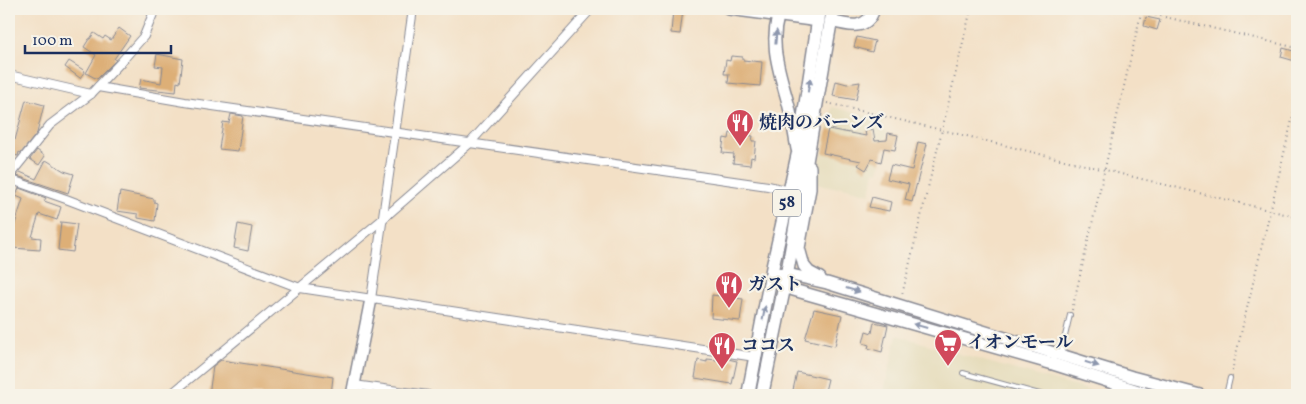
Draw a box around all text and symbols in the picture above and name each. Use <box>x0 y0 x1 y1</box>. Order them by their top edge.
scale bar <box>25 22 171 54</box>
one-way arrow <box>772 29 780 45</box>
text: 100 m <box>32 31 72 52</box>
one-way arrow <box>806 77 814 93</box>
restaurant icon: 焼肉のバーンズ <box>725 108 755 147</box>
place label: 焼肉のバーンズ <box>759 111 884 136</box>
road number: 58 <box>773 190 801 217</box>
restaurant icon: ガスト <box>714 270 744 309</box>
place label: ガスト <box>748 273 802 298</box>
one-way arrow <box>845 287 860 295</box>
one-way arrow <box>760 305 768 321</box>
one-way arrow <box>913 322 928 330</box>
supermarket icon: イオンモール <box>933 328 963 367</box>
restaurant icon: ココス <box>707 331 737 370</box>
place label: イオンモール <box>967 331 1073 356</box>
place label: ココス <box>741 334 795 359</box>
one-way arrow <box>1084 361 1099 369</box>

